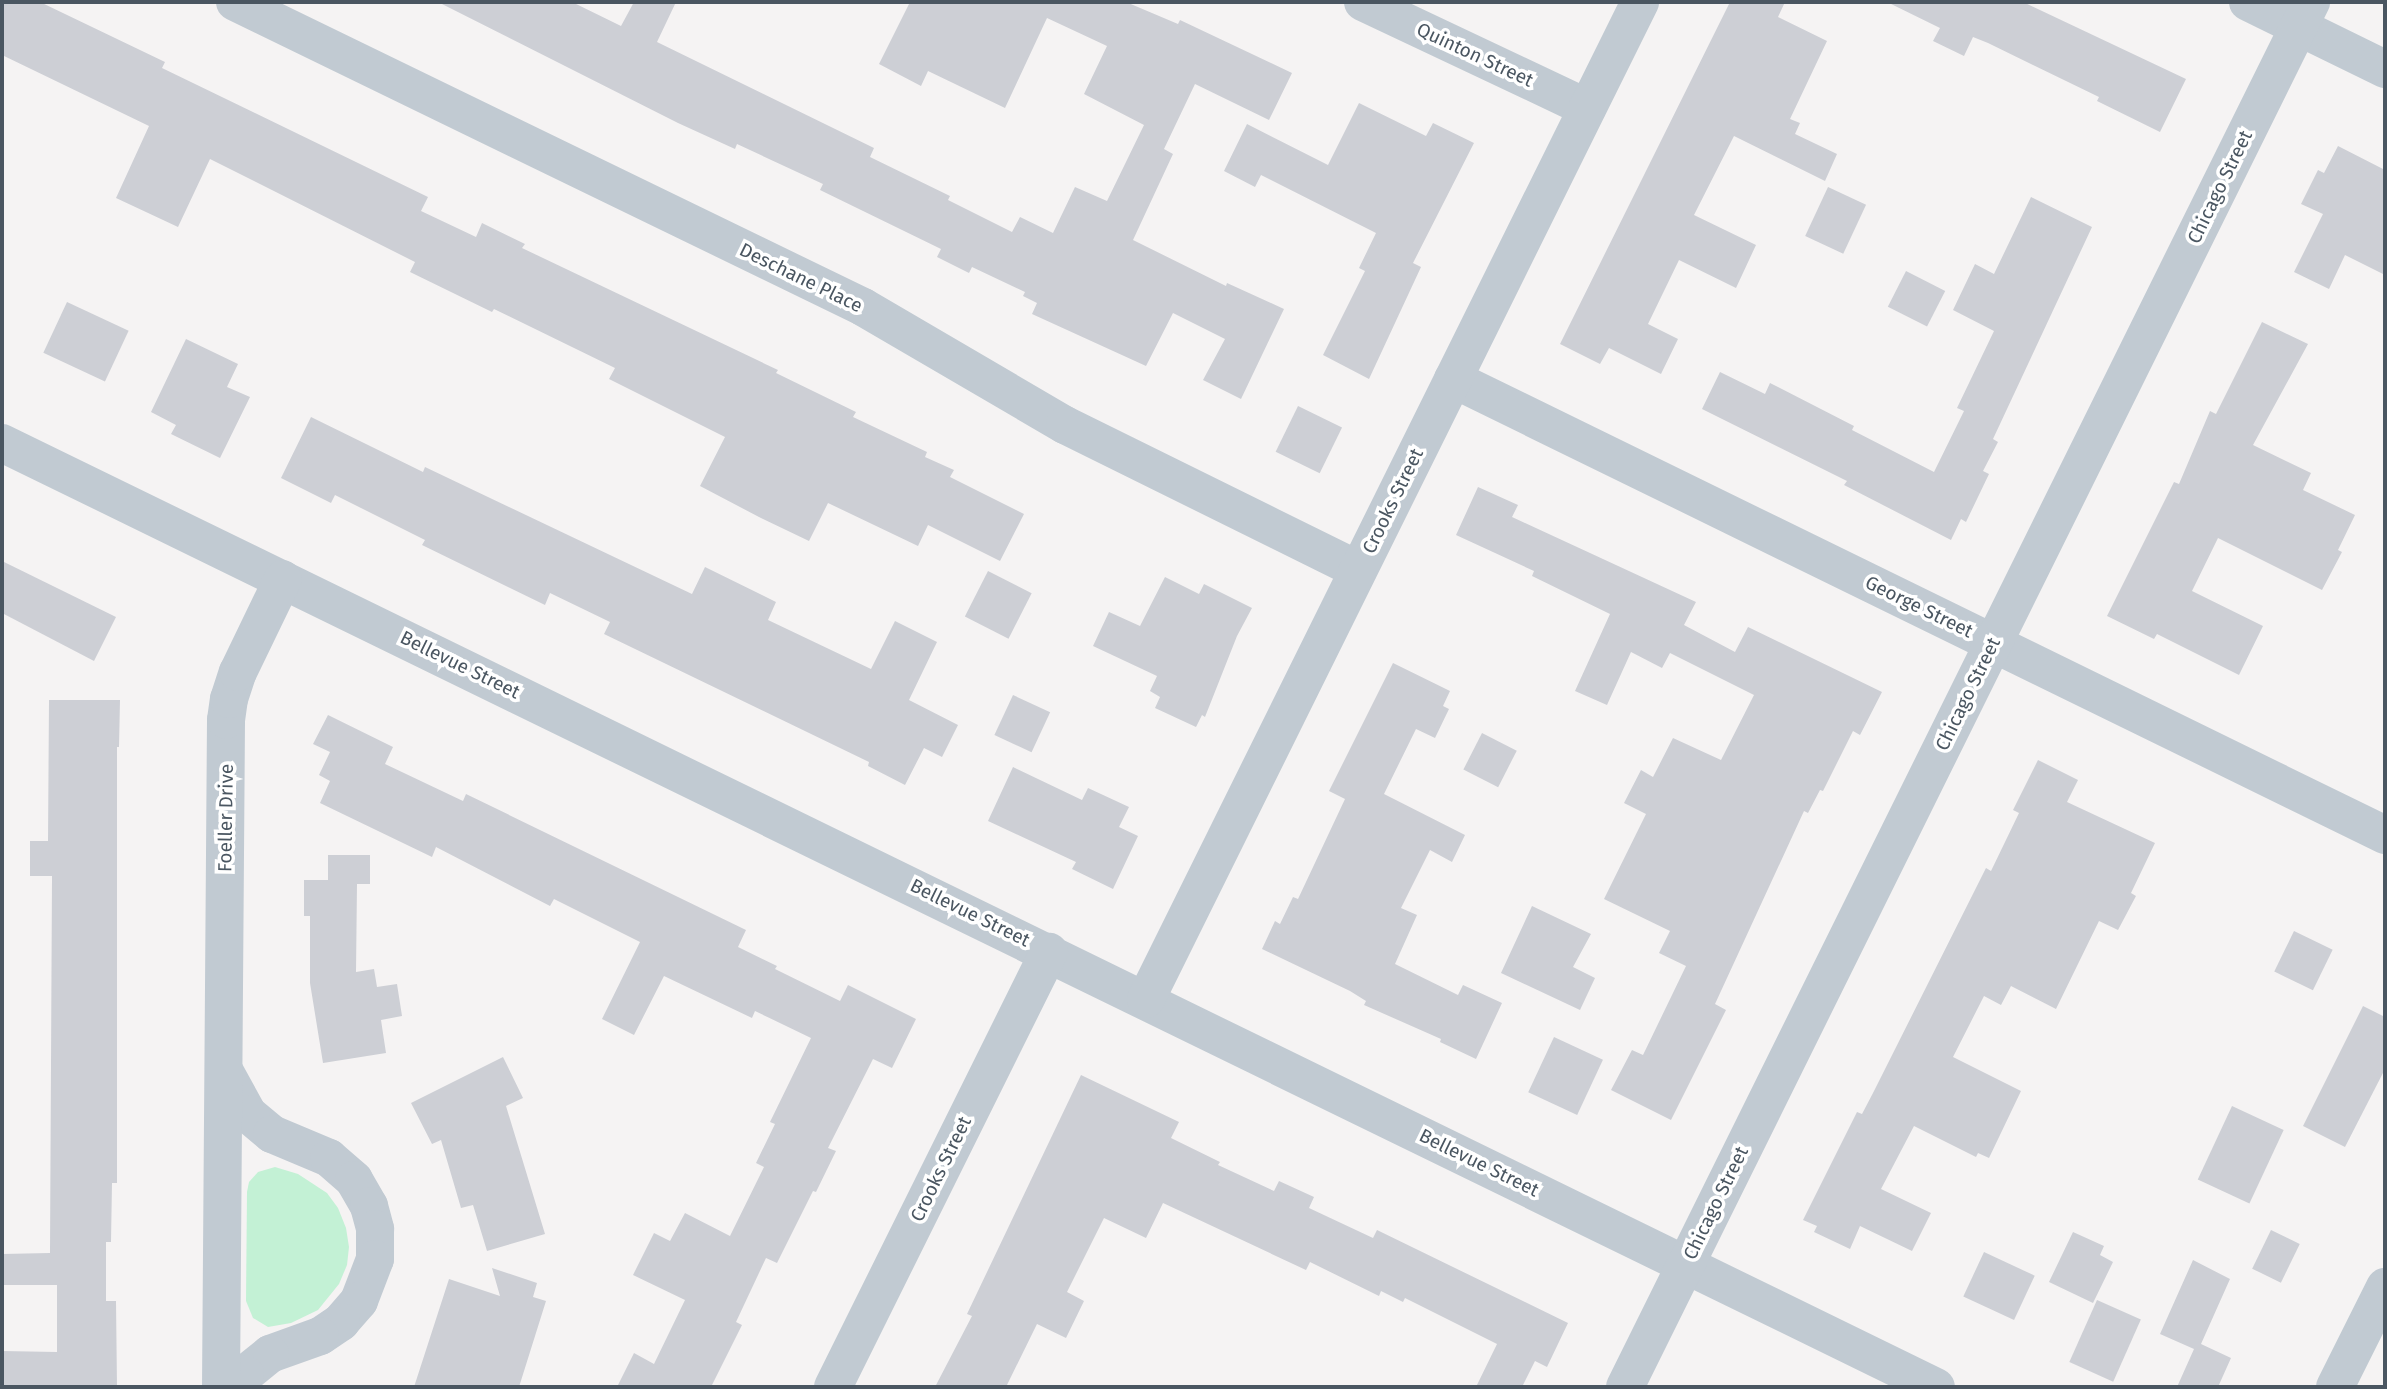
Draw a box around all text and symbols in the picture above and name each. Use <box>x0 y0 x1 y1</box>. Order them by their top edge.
street label: Quinton Street <box>1413 18 1537 92</box>
street label: Chicago Street <box>2183 127 2257 247</box>
street label: Deschane Place <box>736 238 866 318</box>
street label: Crooks Street <box>1358 445 1428 557</box>
street label: George Street <box>1861 571 1977 643</box>
street label: Bellevue Street <box>396 626 524 704</box>
street label: Chicago Street <box>1931 634 2005 754</box>
street label: Foeller Drive <box>214 764 238 872</box>
street label: Bellevue Street <box>906 874 1034 952</box>
street label: Crooks Street <box>906 1113 976 1225</box>
street label: Bellevue Street <box>1415 1124 1543 1202</box>
street label: Chicago Street <box>1679 1143 1753 1263</box>

